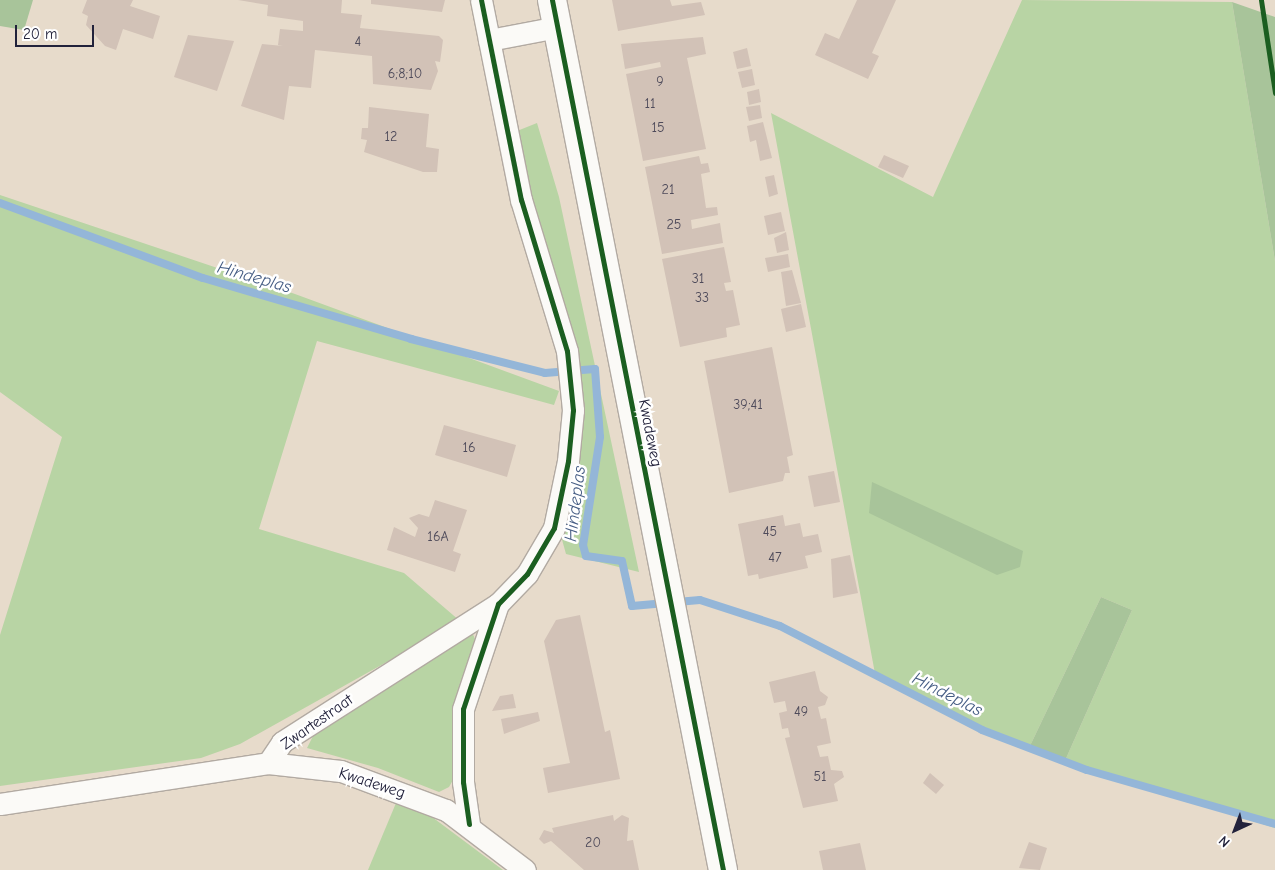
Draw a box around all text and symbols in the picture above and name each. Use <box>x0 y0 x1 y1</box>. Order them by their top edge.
scale bar <box>18 15 96 47</box>
text: 20 m <box>23 25 57 43</box>
house number: 4 <box>355 34 361 50</box>
house number: 6;8;10 <box>388 66 422 82</box>
house number: 9 <box>656 74 664 90</box>
house number: 11 <box>644 96 656 112</box>
house number: 15 <box>651 120 665 136</box>
house number: 12 <box>385 129 397 145</box>
house number: 21 <box>662 182 674 198</box>
house number: 25 <box>667 217 681 233</box>
water label: Hindeplas <box>215 257 293 299</box>
house number: 31 <box>692 271 704 287</box>
house number: 33 <box>695 290 709 306</box>
street label: Kwadeweg <box>634 397 666 469</box>
house number: 39;41 <box>733 397 763 413</box>
house number: 16 <box>462 440 476 456</box>
water label: Hindeplas <box>561 465 591 543</box>
house number: 45 <box>763 524 777 540</box>
house number: 16A <box>427 529 449 545</box>
house number: 47 <box>768 550 782 566</box>
water label: Hindeplas <box>908 668 986 722</box>
street label: Zwartestraat <box>277 690 357 754</box>
house number: 49 <box>794 704 808 720</box>
street label: Kwadeweg <box>336 763 408 803</box>
house number: 51 <box>813 769 827 785</box>
north arrow <box>1210 805 1260 855</box>
text: N <box>1215 832 1234 851</box>
house number: 20 <box>585 835 601 851</box>

